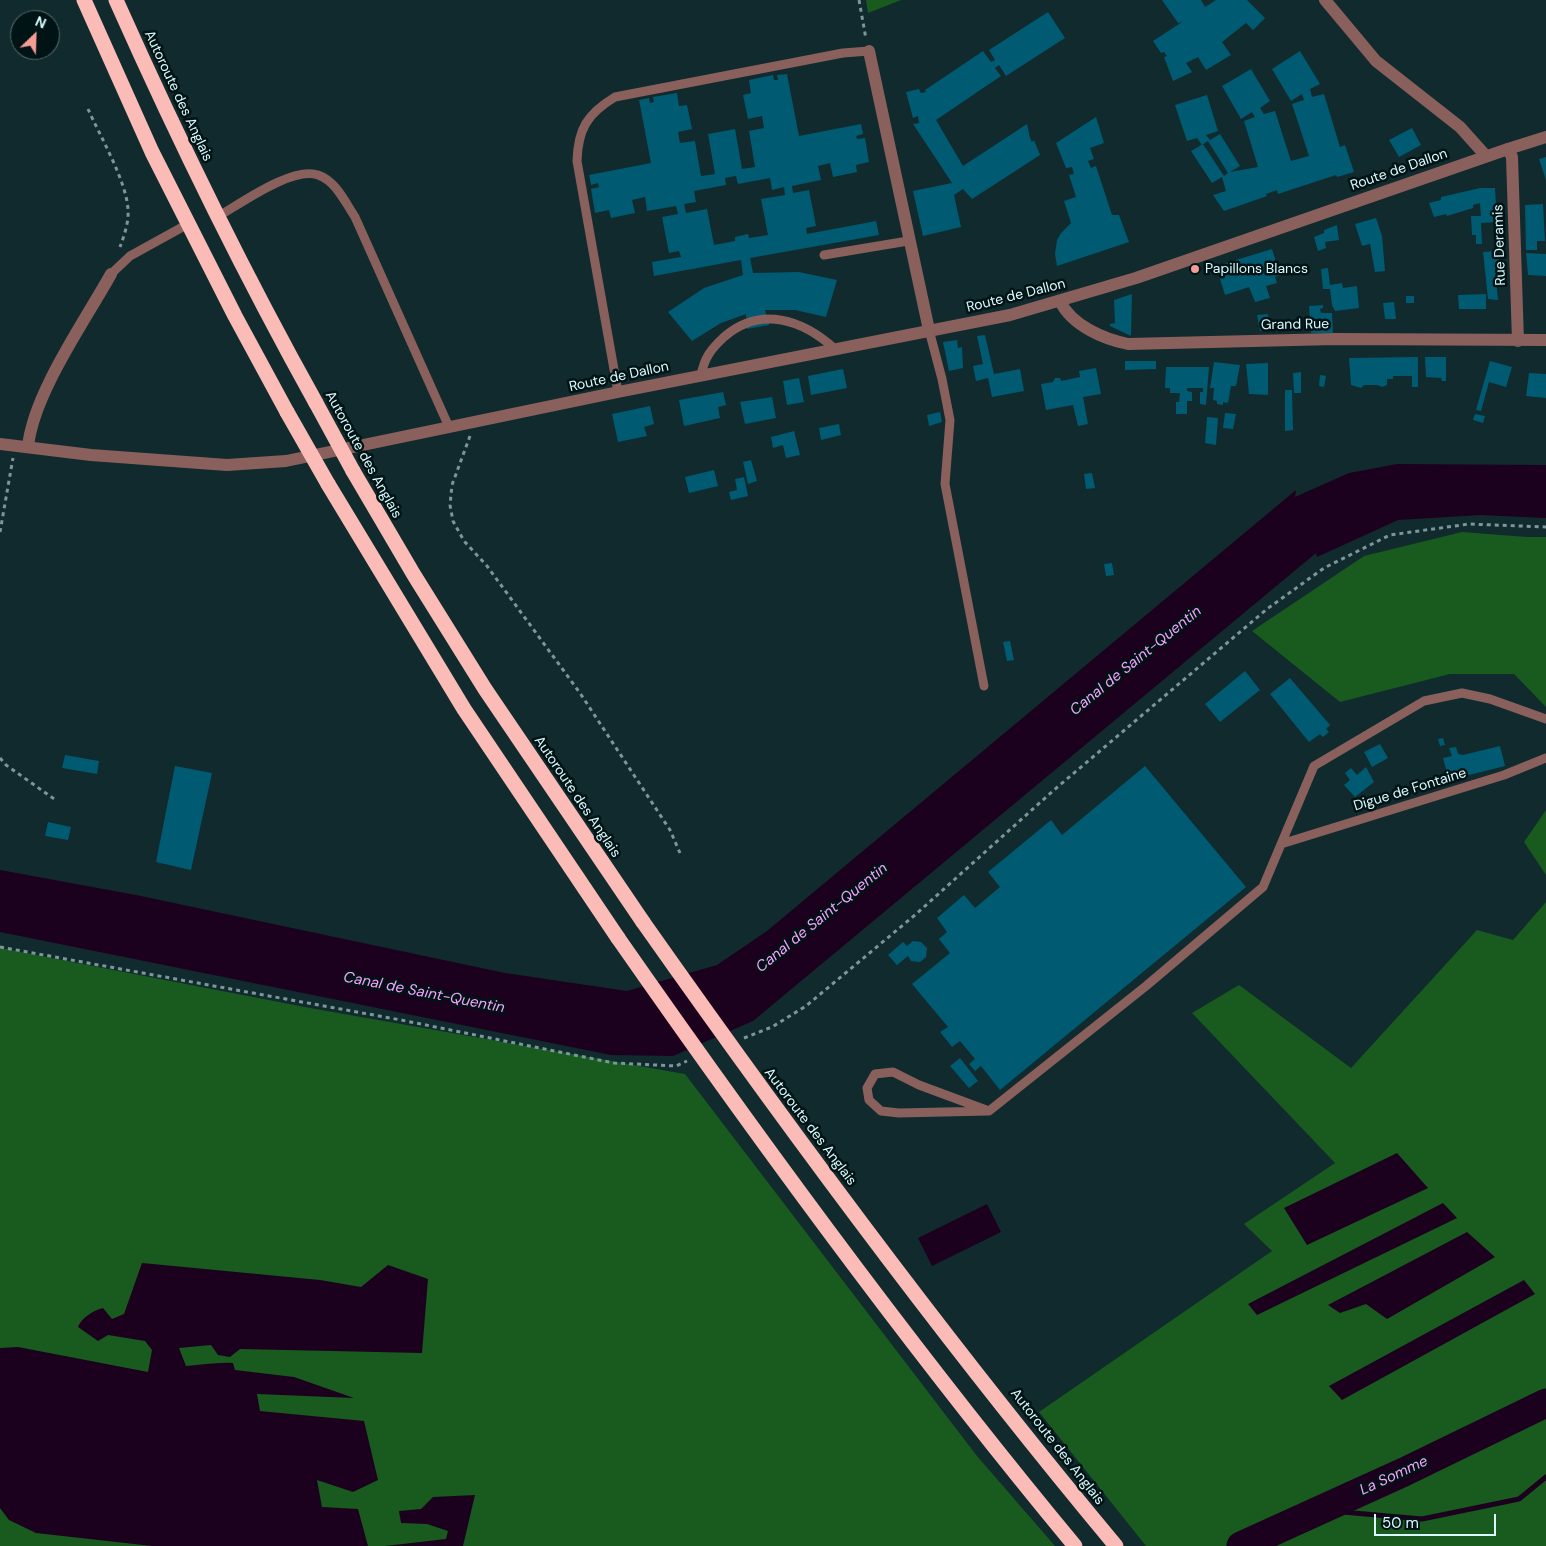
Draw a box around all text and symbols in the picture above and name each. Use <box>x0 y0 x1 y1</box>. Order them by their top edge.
north arrow <box>10 10 60 60</box>
text: N <box>32 12 49 33</box>
street label: Autoroute des Anglais <box>140 28 216 164</box>
street label: Route de Dallon <box>1348 146 1450 194</box>
street label: Rue Deramis <box>1490 204 1510 286</box>
place label: Papillons Blancs <box>1205 261 1308 277</box>
marker: Papillons Blancs <box>1189 263 1201 275</box>
street label: Route de Dallon <box>965 276 1067 316</box>
street label: Grand Rue <box>1261 316 1329 334</box>
street label: Route de Dallon <box>568 358 670 396</box>
street label: Autoroute des Anglais <box>321 389 405 521</box>
water label: Canal de Saint-Quentin <box>1067 602 1205 720</box>
street label: Autoroute des Anglais <box>530 733 624 861</box>
street label: Digue de Fontaine <box>1352 765 1468 815</box>
water label: Canal de Saint-Quentin <box>753 859 891 977</box>
water label: Canal de Saint-Quentin <box>342 969 506 1017</box>
street label: Autoroute des Anglais <box>760 1065 860 1189</box>
street label: Autoroute des Anglais <box>1006 1386 1108 1508</box>
water label: La Somme <box>1357 1452 1431 1500</box>
scale bar <box>1376 1504 1498 1536</box>
text: 50 m <box>1382 1513 1419 1533</box>

